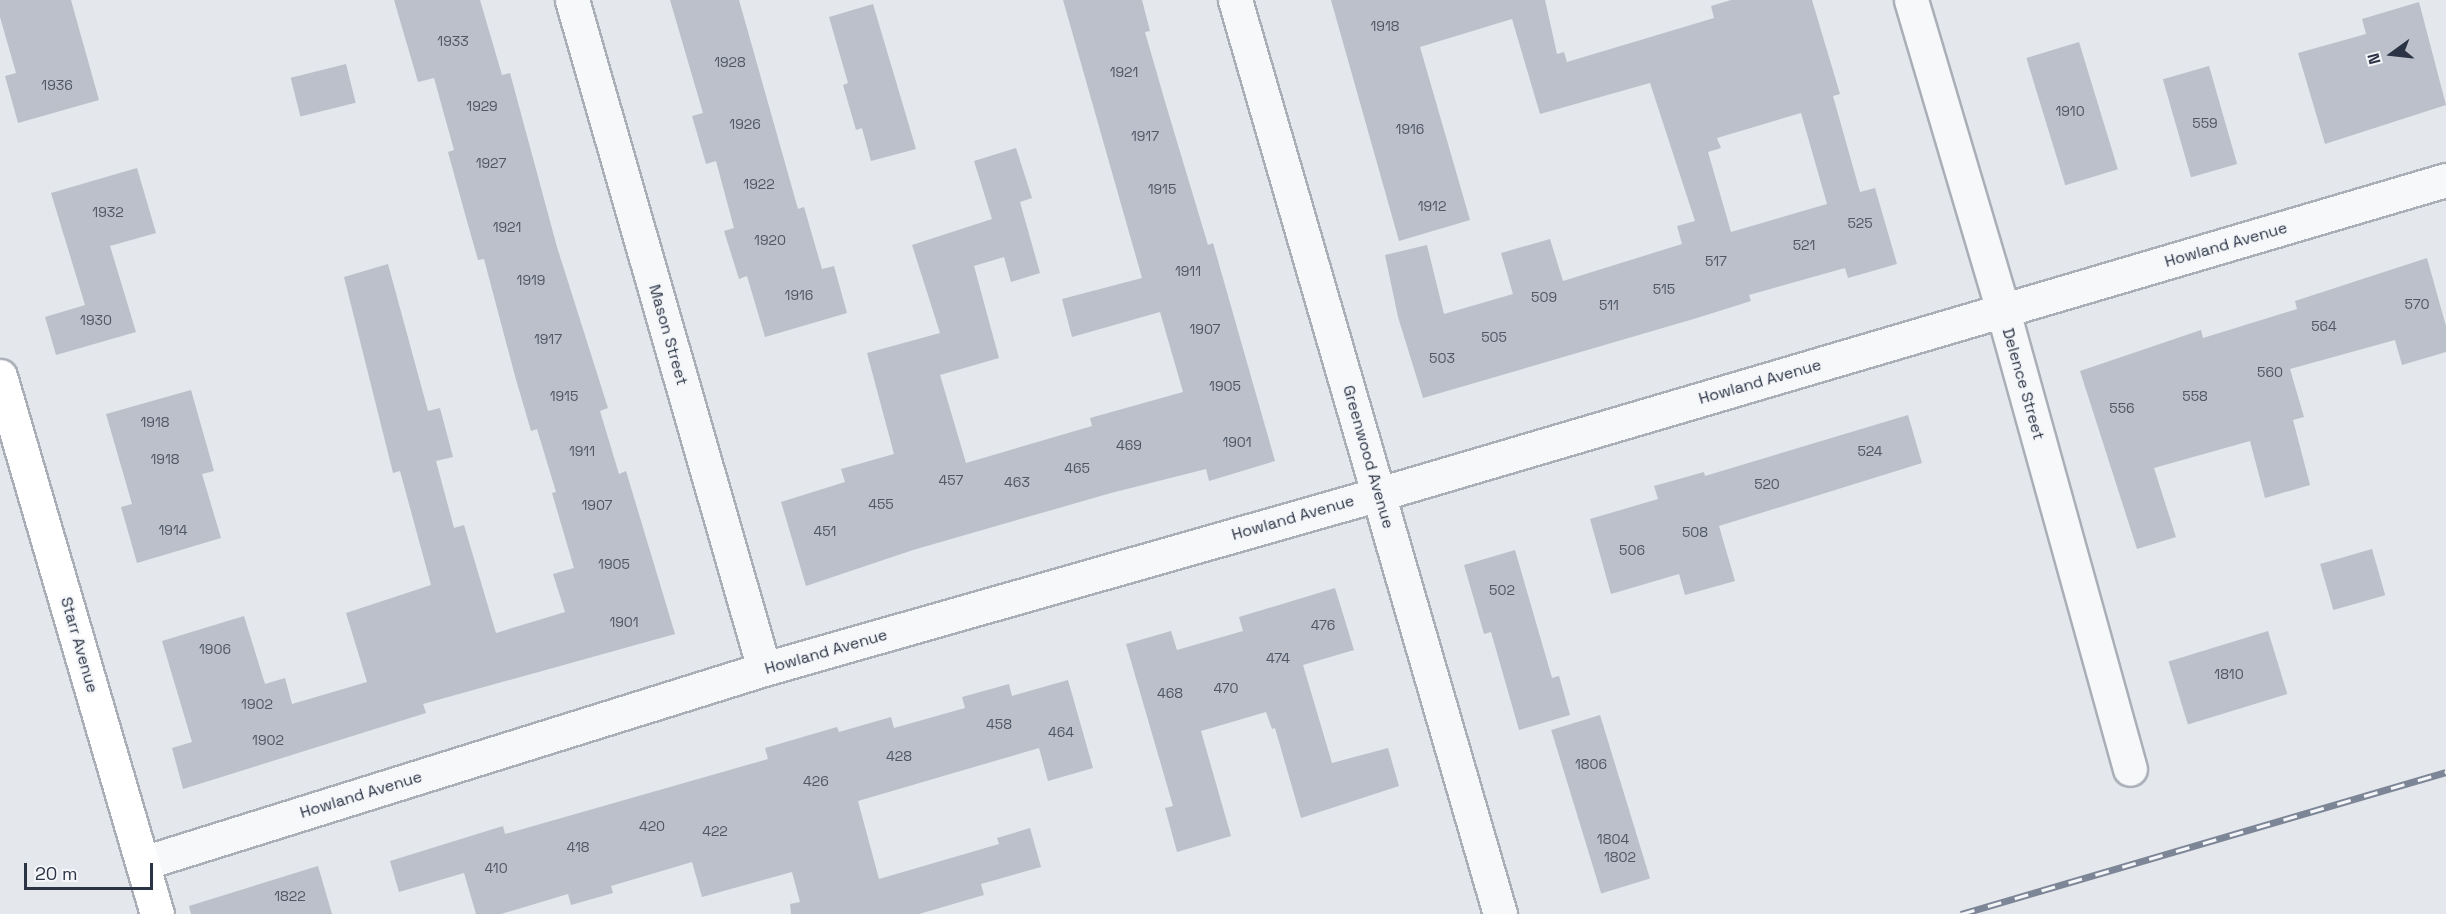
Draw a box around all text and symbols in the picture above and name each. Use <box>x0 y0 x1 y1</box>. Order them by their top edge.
house number: 1918 <box>1371 18 1399 34</box>
north arrow <box>2362 24 2422 84</box>
house number: 1933 <box>437 33 469 49</box>
text: N <box>2363 51 2386 67</box>
house number: 1928 <box>714 54 746 70</box>
house number: 1921 <box>1110 64 1138 80</box>
house number: 1936 <box>41 77 73 93</box>
house number: 1929 <box>466 98 498 114</box>
house number: 1910 <box>2055 103 2085 119</box>
house number: 559 <box>2192 115 2218 131</box>
house number: 1926 <box>729 116 761 132</box>
house number: 1916 <box>1396 121 1424 137</box>
house number: 1917 <box>1131 128 1159 144</box>
house number: 1927 <box>476 155 506 171</box>
house number: 1922 <box>743 176 775 192</box>
house number: 1915 <box>1148 181 1176 197</box>
house number: 1912 <box>1418 198 1446 214</box>
house number: 1932 <box>92 204 124 220</box>
house number: 525 <box>1847 215 1873 231</box>
street label: Howland Avenue <box>2162 218 2290 272</box>
house number: 1921 <box>493 219 521 235</box>
house number: 1920 <box>754 232 786 248</box>
house number: 521 <box>1793 237 1815 253</box>
house number: 517 <box>1705 253 1727 269</box>
house number: 1911 <box>1175 263 1201 279</box>
house number: 1919 <box>517 272 545 288</box>
house number: 515 <box>1653 281 1675 297</box>
street label: Mason Street <box>644 282 692 388</box>
house number: 1916 <box>785 287 813 303</box>
house number: 509 <box>1531 289 1557 305</box>
house number: 570 <box>2405 296 2429 312</box>
house number: 511 <box>1599 297 1619 313</box>
house number: 1930 <box>80 312 112 328</box>
house number: 564 <box>2311 318 2337 334</box>
house number: 1907 <box>1189 321 1221 337</box>
street label: Delence Street <box>1998 326 2048 442</box>
house number: 505 <box>1481 329 1507 345</box>
house number: 1917 <box>534 331 562 347</box>
house number: 503 <box>1429 350 1455 366</box>
street label: Howland Avenue <box>1696 355 1824 409</box>
house number: 560 <box>2257 364 2283 380</box>
house number: 1905 <box>1209 378 1241 394</box>
street label: Greenwood Avenue <box>1338 383 1398 531</box>
house number: 1915 <box>550 388 578 404</box>
house number: 558 <box>2182 388 2208 404</box>
house number: 556 <box>2109 400 2135 416</box>
house number: 1918 <box>141 414 169 430</box>
house number: 1901 <box>1222 434 1252 450</box>
house number: 469 <box>1116 437 1142 453</box>
house number: 1911 <box>569 443 595 459</box>
house number: 524 <box>1857 443 1883 459</box>
house number: 1918 <box>151 451 179 467</box>
house number: 465 <box>1064 460 1090 476</box>
house number: 457 <box>939 472 963 488</box>
house number: 463 <box>1004 474 1030 490</box>
house number: 520 <box>1754 476 1780 492</box>
street label: Howland Avenue <box>1229 491 1357 545</box>
house number: 455 <box>868 496 894 512</box>
house number: 1907 <box>581 497 613 513</box>
house number: 1914 <box>158 522 188 538</box>
house number: 451 <box>814 523 836 539</box>
house number: 508 <box>1682 524 1708 540</box>
house number: 506 <box>1619 542 1645 558</box>
house number: 1905 <box>598 556 630 572</box>
house number: 502 <box>1489 582 1515 598</box>
street label: Starr Avenue <box>56 595 102 695</box>
house number: 1901 <box>609 614 639 630</box>
house number: 476 <box>1311 617 1335 633</box>
street label: Howland Avenue <box>762 625 890 679</box>
house number: 1906 <box>199 641 231 657</box>
house number: 474 <box>1266 650 1290 666</box>
house number: 1810 <box>2214 666 2244 682</box>
house number: 470 <box>1213 680 1239 696</box>
house number: 468 <box>1157 685 1183 701</box>
house number: 1902 <box>241 696 273 712</box>
house number: 458 <box>986 716 1012 732</box>
house number: 464 <box>1048 724 1074 740</box>
house number: 1902 <box>252 732 284 748</box>
house number: 428 <box>886 748 912 764</box>
house number: 1806 <box>1575 756 1607 772</box>
street label: Howland Avenue <box>298 767 424 823</box>
house number: 426 <box>803 773 829 789</box>
house number: 420 <box>639 818 665 834</box>
house number: 422 <box>702 823 728 839</box>
house number: 1804 <box>1597 831 1629 847</box>
house number: 418 <box>567 839 589 855</box>
house number: 1802 <box>1604 849 1636 865</box>
scale bar <box>27 851 156 889</box>
house number: 410 <box>484 860 508 876</box>
text: 20 m <box>35 862 78 885</box>
house number: 1822 <box>274 888 306 904</box>

